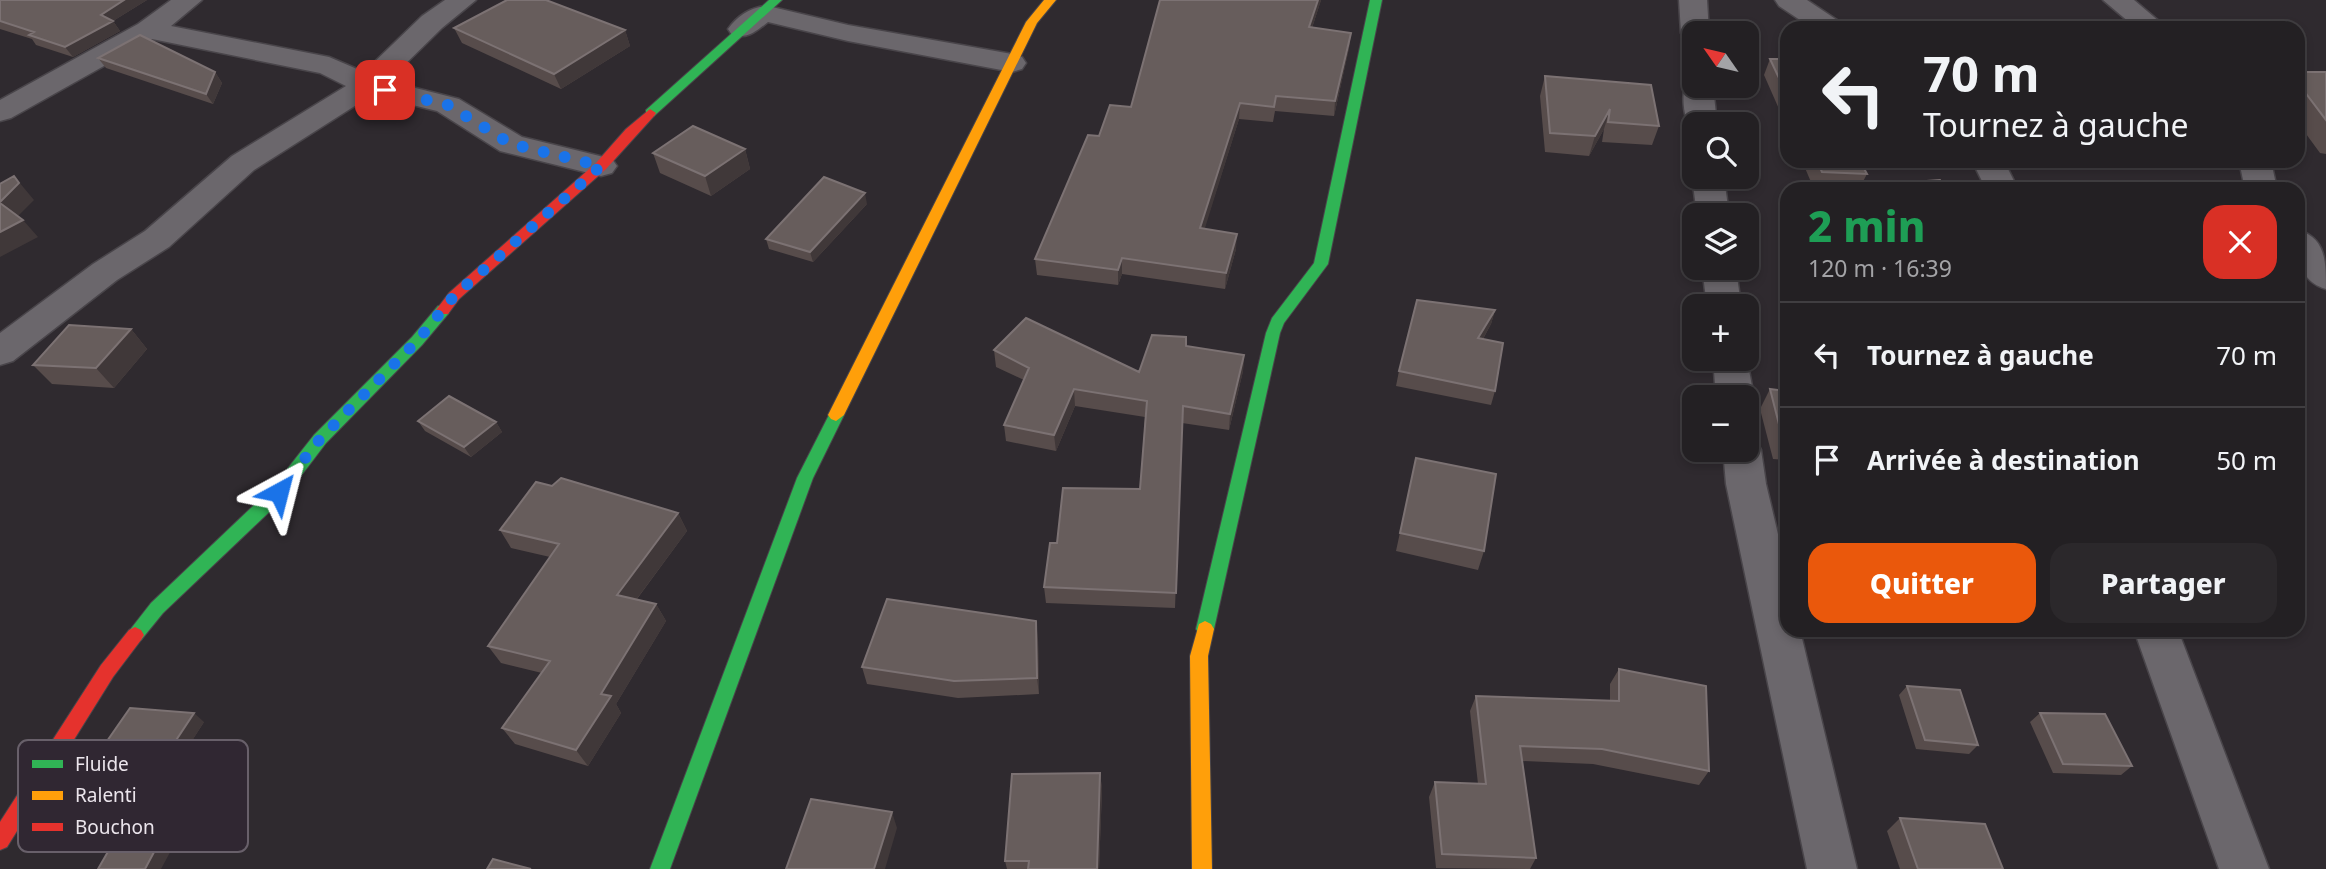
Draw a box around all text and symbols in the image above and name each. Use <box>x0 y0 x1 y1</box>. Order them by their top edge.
north arrow <box>1682 21 1759 98</box>
map controls <box>1682 21 1759 462</box>
text: 70 m <box>1923 40 2040 106</box>
icon: left <box>1808 49 1899 140</box>
pin <box>355 60 415 120</box>
icon: arrive <box>366 71 404 109</box>
text: Tournez à gauche <box>1923 103 2189 146</box>
button: search <box>1682 112 1759 189</box>
text: 2 min <box>1808 197 1925 254</box>
button: layers <box>1682 203 1759 280</box>
button: close <box>2203 205 2277 279</box>
text: 120 m · 16:39 <box>1808 252 1952 284</box>
button: + <box>1682 294 1759 371</box>
icon: left <box>1808 336 1846 374</box>
text: Tournez à gauche <box>1867 337 2094 373</box>
text: 70 m <box>2216 337 2277 373</box>
button: − <box>1682 385 1759 462</box>
icon: arrive <box>1808 441 1846 479</box>
text: Arrivée à destination <box>1867 442 2140 478</box>
text: 50 m <box>2216 442 2277 478</box>
position arrow <box>242 455 316 529</box>
button: Quitter <box>1808 543 2036 623</box>
button: Partager <box>2050 543 2277 623</box>
legend <box>18 740 248 852</box>
text: Fluide <box>75 751 129 777</box>
text: Ralenti <box>75 782 137 808</box>
text: Bouchon <box>75 814 155 840</box>

